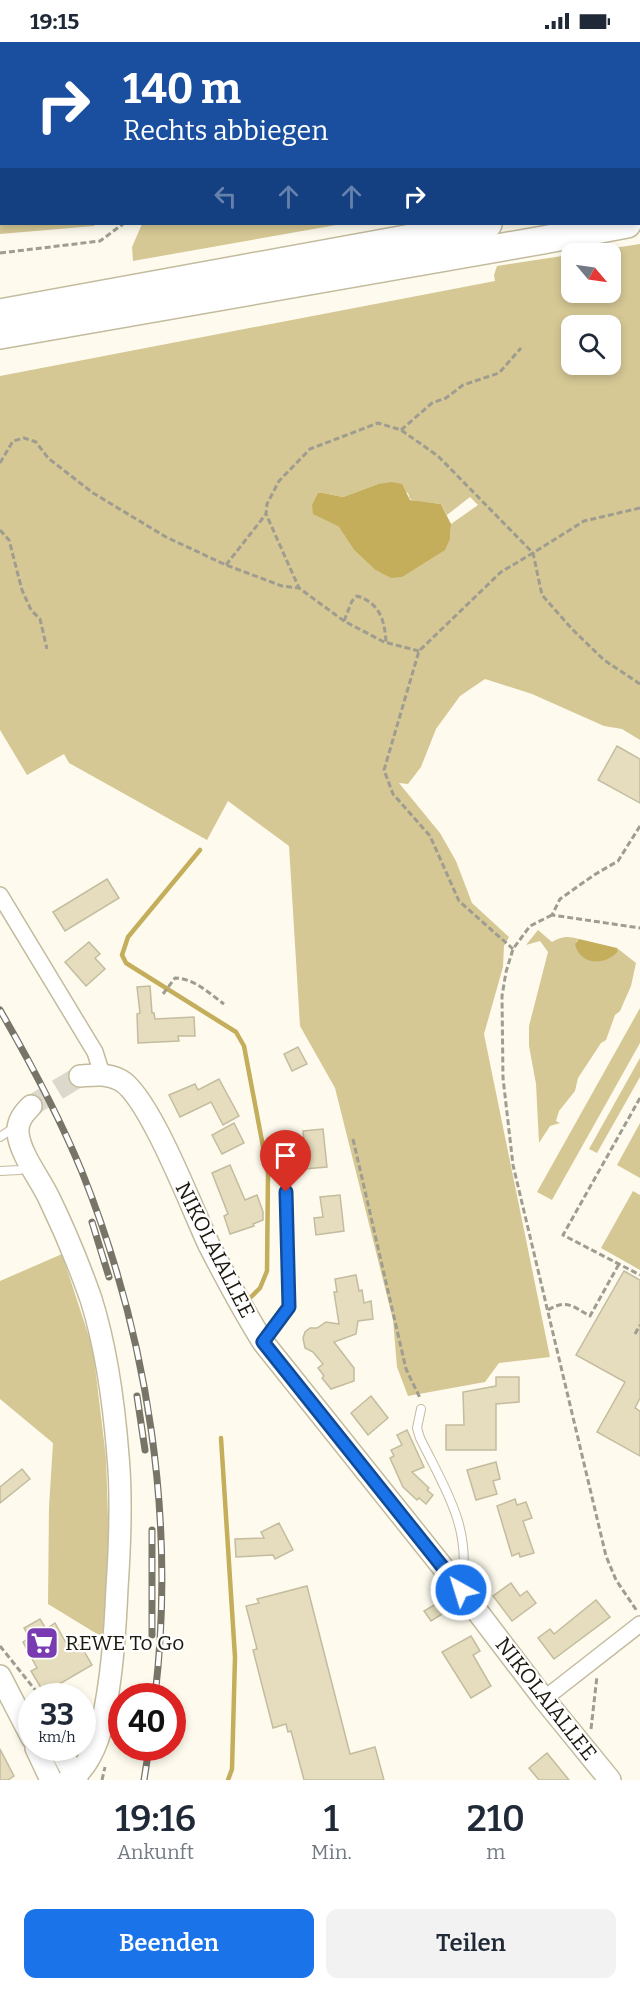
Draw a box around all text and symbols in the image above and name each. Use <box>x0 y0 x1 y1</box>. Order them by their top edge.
text: 19:15 <box>30 8 79 35</box>
text: 140 m <box>123 64 241 114</box>
icon: right <box>24 66 102 144</box>
text: Rechts abbiegen <box>123 115 328 147</box>
icon: left <box>209 180 242 213</box>
icon: ahead <box>272 180 305 213</box>
icon: ahead <box>335 180 368 213</box>
icon: right <box>398 180 431 213</box>
north arrow <box>561 243 621 303</box>
map controls <box>561 243 621 375</box>
button: search <box>561 315 621 375</box>
pin <box>260 1130 311 1192</box>
icon: arrive <box>269 1139 302 1172</box>
street label: NIKOLAIALLEE <box>170 1178 260 1322</box>
position arrow <box>429 1558 493 1622</box>
supermarket icon: REWE To Go <box>24 1625 60 1661</box>
place label: REWE To Go <box>65 1630 184 1656</box>
street label: NIKOLAIALLEE <box>490 1632 602 1766</box>
speed limit sign: 40 <box>108 1683 186 1761</box>
text: 33 <box>40 1697 74 1733</box>
text: km/h <box>38 1728 76 1746</box>
text: 19:16 <box>115 1797 196 1841</box>
text: 1 <box>324 1797 339 1841</box>
text: 210 <box>467 1797 525 1841</box>
text: Ankunft <box>117 1840 194 1864</box>
text: Min. <box>311 1840 352 1864</box>
text: m <box>486 1840 505 1864</box>
button: Beenden <box>24 1909 314 1978</box>
button: Teilen <box>326 1909 616 1978</box>

